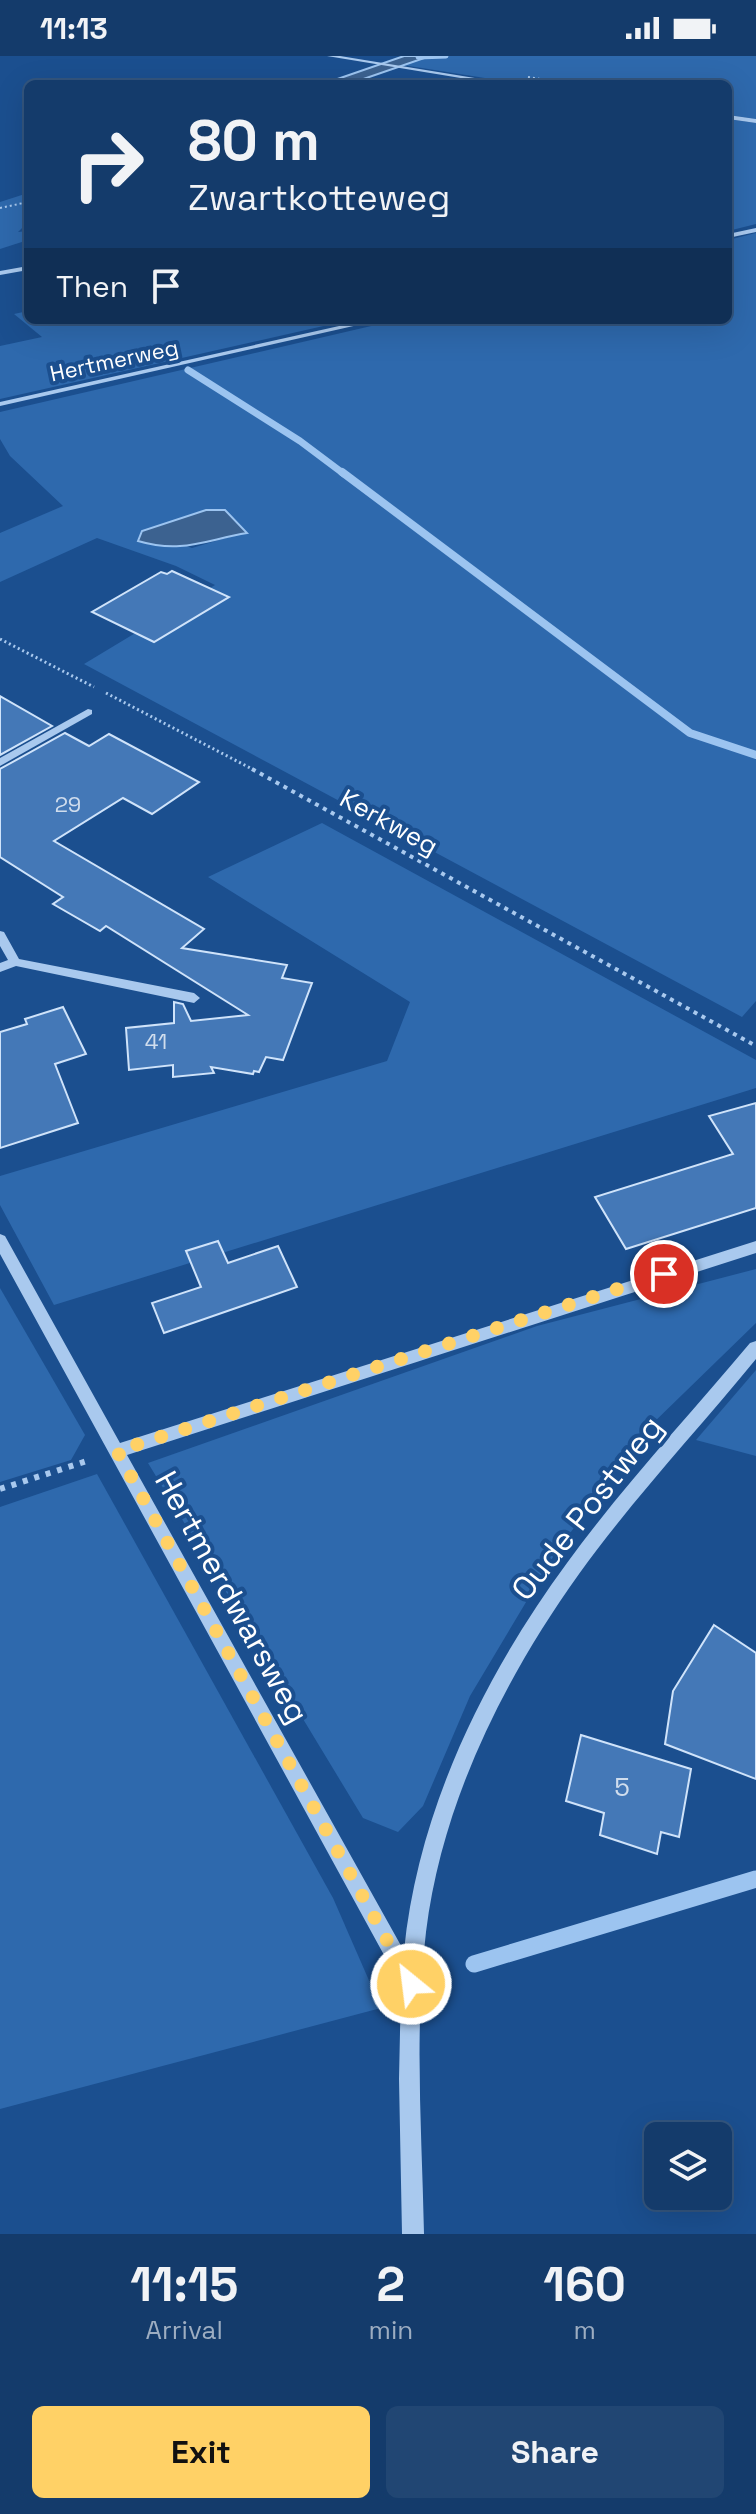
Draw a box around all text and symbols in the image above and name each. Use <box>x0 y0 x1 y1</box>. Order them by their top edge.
text: 11:13 <box>40 9 108 48</box>
text: 80 m <box>188 105 320 176</box>
icon: right <box>56 112 160 216</box>
text: Zwartkotteweg <box>188 175 450 221</box>
icon: arrive <box>144 264 188 308</box>
text: Then <box>56 267 128 306</box>
street label: Hertmerweg <box>47 333 181 387</box>
street label: Kerkweg <box>334 781 444 863</box>
house number: 29 <box>55 790 81 818</box>
house number: 41 <box>145 1027 167 1055</box>
pin <box>630 1240 698 1308</box>
icon: arrive <box>642 1252 686 1296</box>
street label: Oude Postweg <box>503 1408 671 1608</box>
street label: Hertmerdwarsweg <box>146 1464 318 1730</box>
house number: 5 <box>614 1770 630 1804</box>
position arrow <box>369 1942 453 2026</box>
map controls <box>644 2122 732 2210</box>
button: layers <box>644 2122 732 2210</box>
text: 11:15 <box>130 2254 238 2315</box>
text: 2 <box>377 2254 405 2315</box>
text: 160 <box>543 2254 626 2315</box>
text: Arrival <box>146 2313 223 2347</box>
text: min <box>369 2313 413 2347</box>
text: m <box>573 2313 596 2347</box>
button: Exit <box>32 2406 370 2498</box>
button: Share <box>386 2406 724 2498</box>

